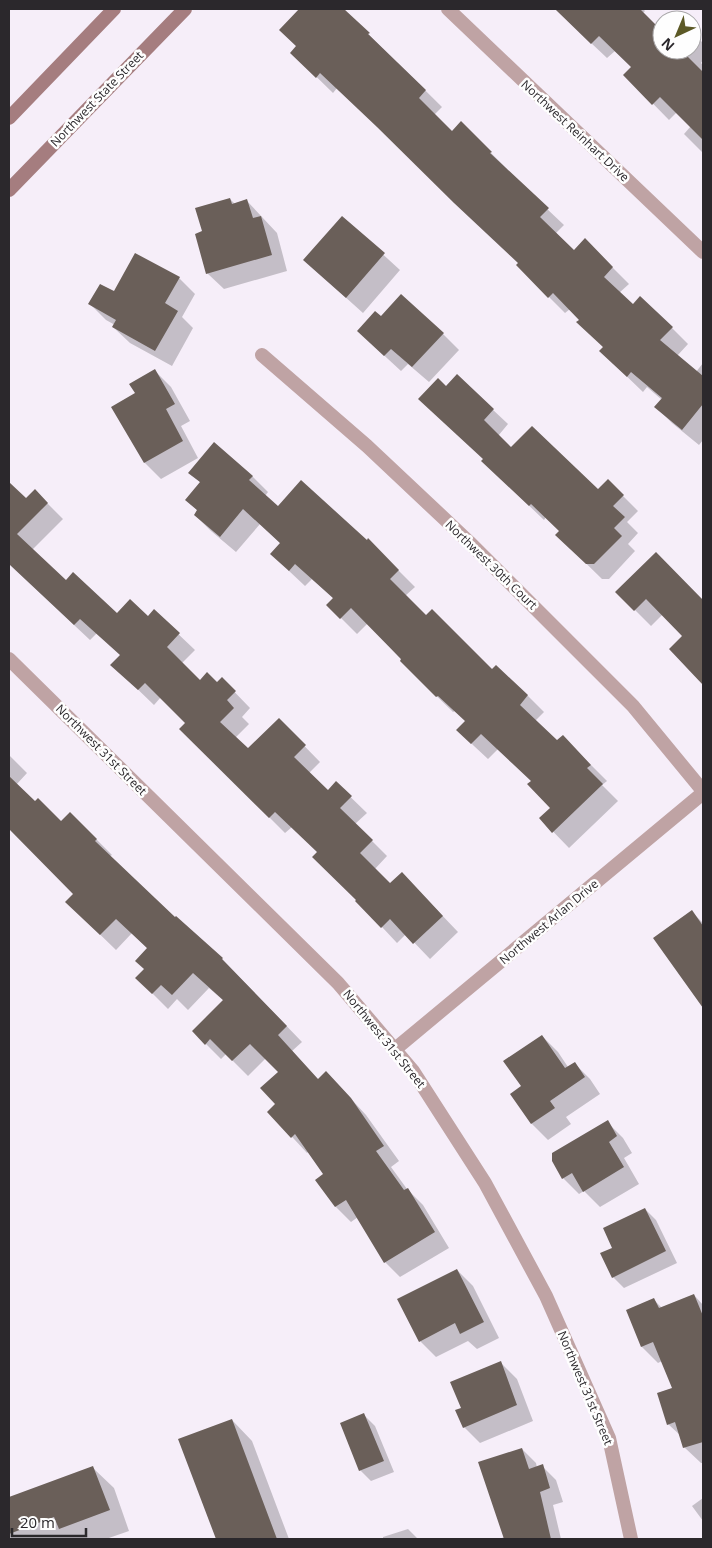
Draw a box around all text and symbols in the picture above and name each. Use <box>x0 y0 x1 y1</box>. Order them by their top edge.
north arrow <box>652 10 702 60</box>
text: N <box>657 34 678 56</box>
street label: Northwest State Street <box>46 47 147 150</box>
street label: Northwest Reinhart Drive <box>518 76 633 186</box>
street label: Northwest 30th Court <box>442 516 541 613</box>
street label: Northwest 31st Street <box>52 700 151 799</box>
street label: Northwest Arlan Drive <box>496 875 602 968</box>
street label: Northwest 31st Street <box>339 986 429 1092</box>
street label: Northwest 31st Street <box>554 1328 617 1447</box>
scale bar <box>12 1506 86 1538</box>
text: 20 m <box>20 1512 55 1532</box>

